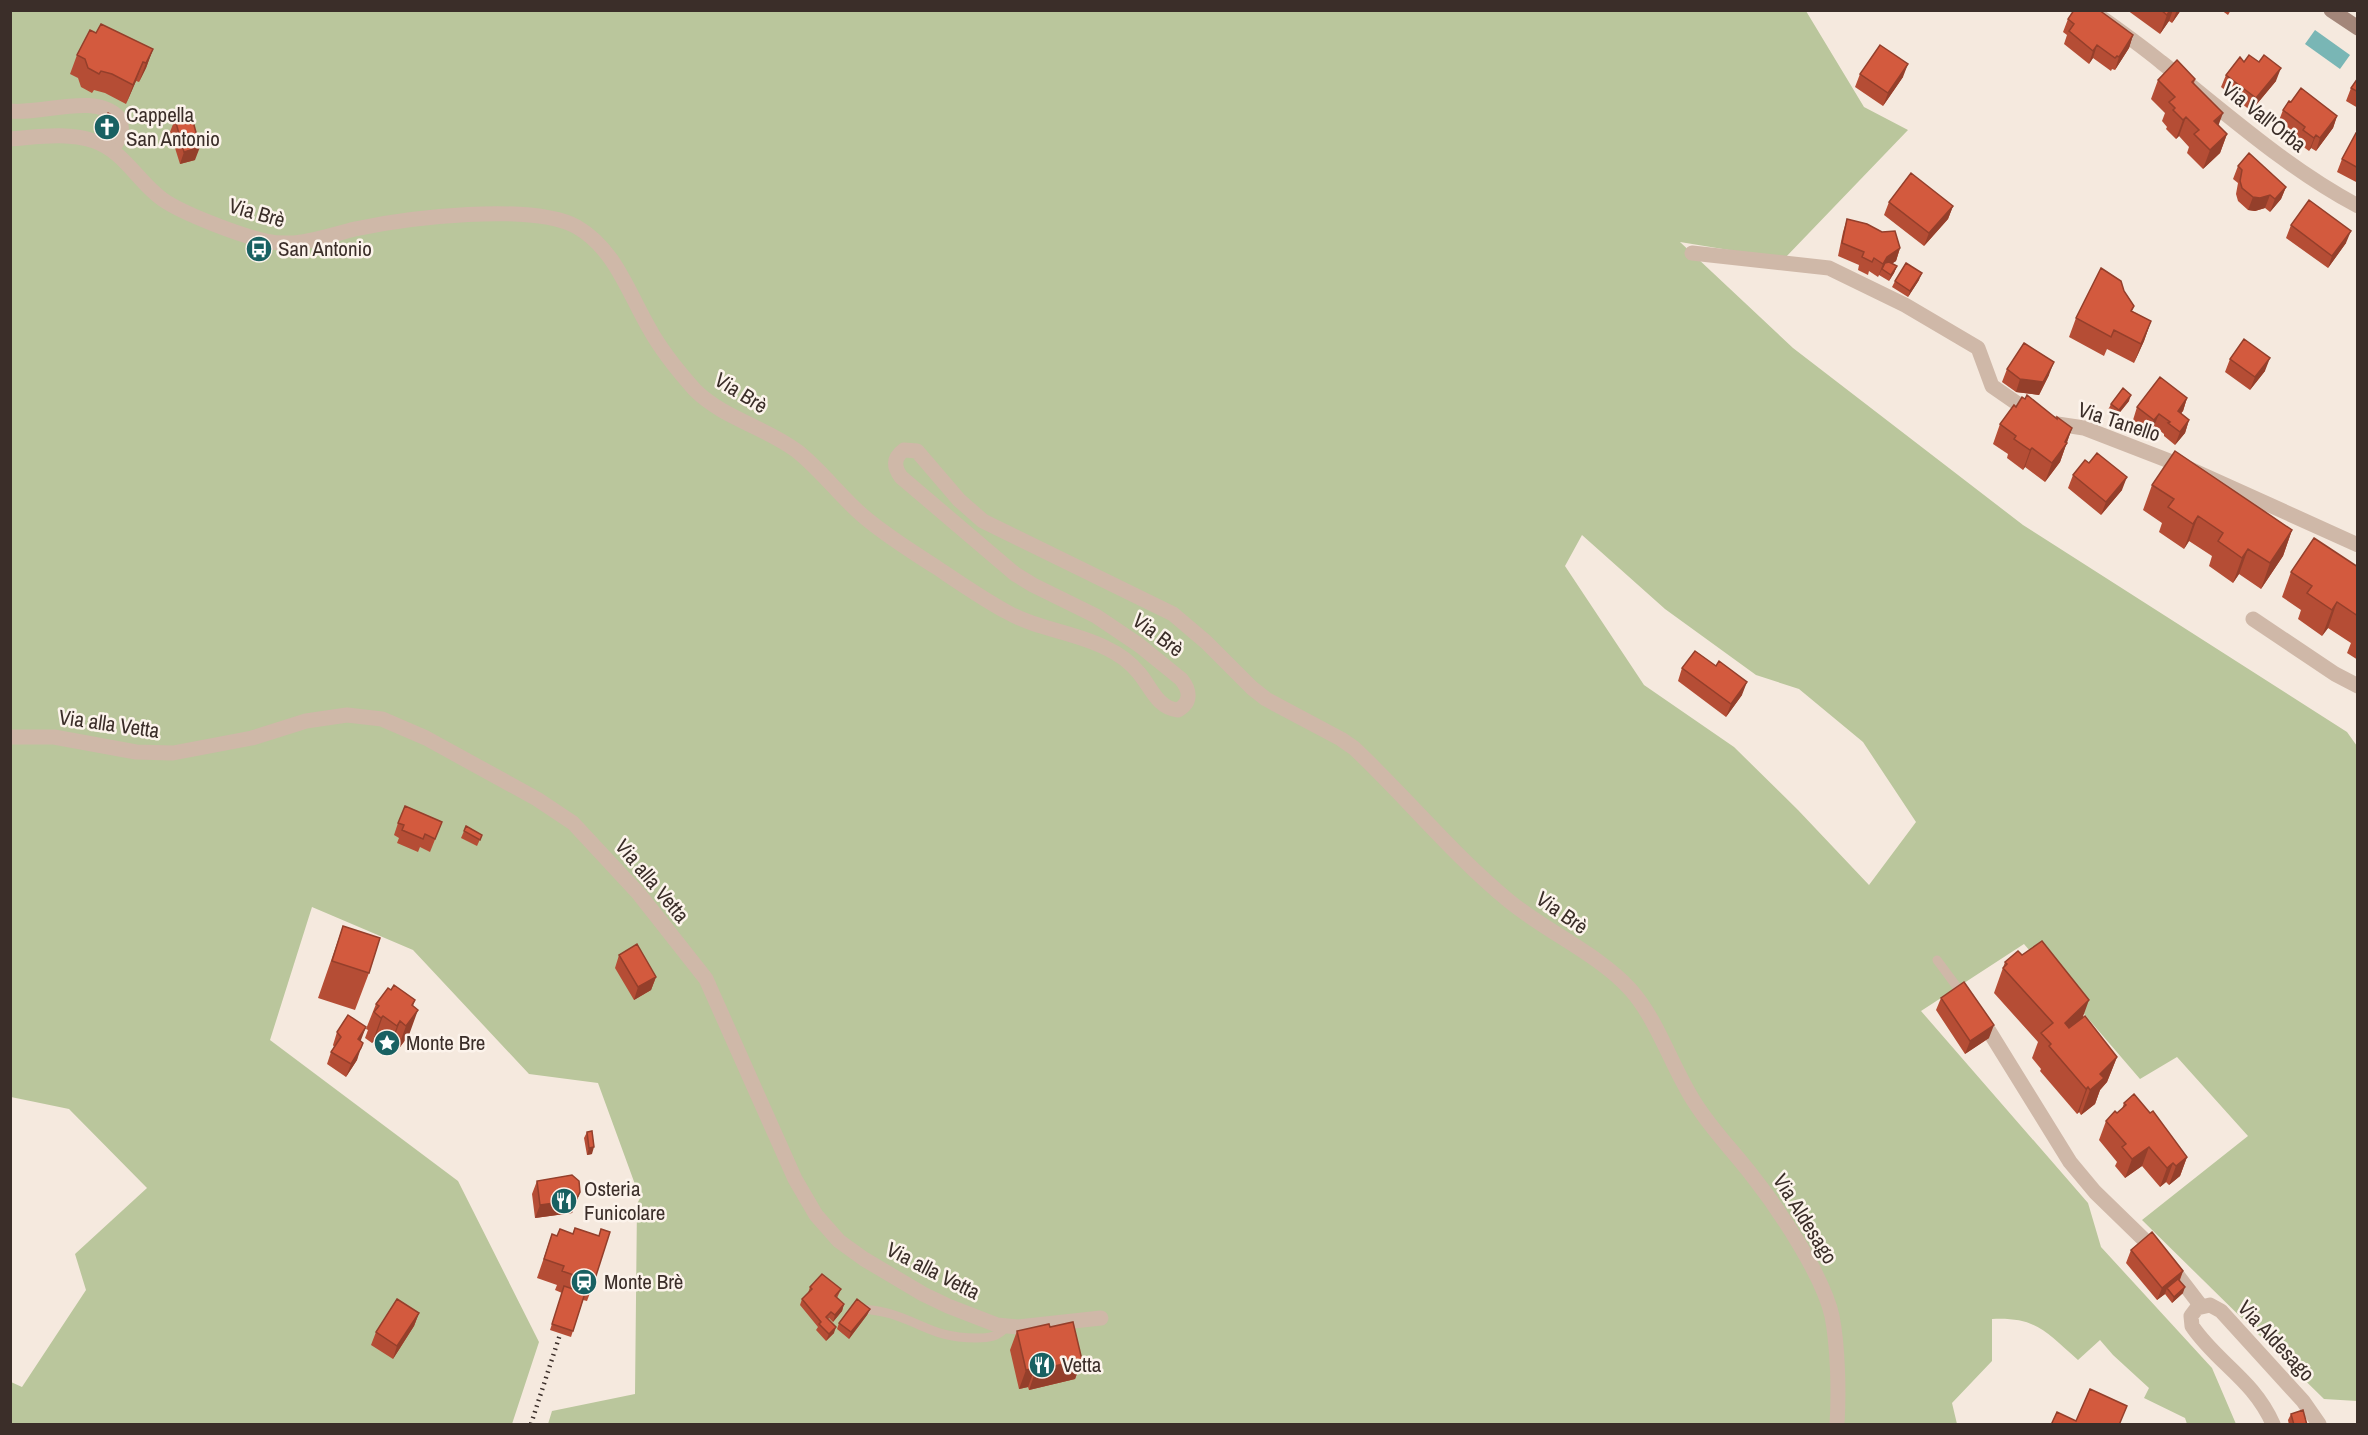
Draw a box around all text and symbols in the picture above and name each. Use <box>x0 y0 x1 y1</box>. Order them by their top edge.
street label: Via Vall'Orba <box>2216 75 2313 159</box>
place label: Cappella San Antonio <box>126 100 220 153</box>
church icon: Cappella San Antonio <box>92 112 122 142</box>
street label: Via Brè <box>226 191 289 234</box>
bus stop icon: San Antonio <box>244 234 274 264</box>
place label: San Antonio <box>278 234 372 263</box>
street label: Via Brè <box>709 365 773 420</box>
street label: Via Tanello <box>2074 395 2164 448</box>
street label: Via Brè <box>1127 606 1190 663</box>
street label: Via alla Vetta <box>57 702 162 745</box>
street label: Via alla Vetta <box>609 833 696 929</box>
street label: Via Brè <box>1531 884 1594 941</box>
place icon: Monte Bre <box>372 1028 402 1058</box>
place label: Monte Bre <box>406 1028 485 1057</box>
street label: Via Aldesago <box>1766 1168 1845 1269</box>
place label: Osteria Funicolare <box>584 1174 665 1227</box>
restaurant icon: Osteria Funicolare <box>549 1186 579 1216</box>
street label: Via alla Vetta <box>882 1235 985 1307</box>
station icon: Monte Brè <box>569 1267 599 1297</box>
place label: Monte Brè <box>604 1267 683 1296</box>
street label: Via Aldesago <box>2231 1294 2321 1388</box>
restaurant icon: Vetta <box>1027 1350 1057 1380</box>
place label: Vetta <box>1062 1350 1102 1379</box>

